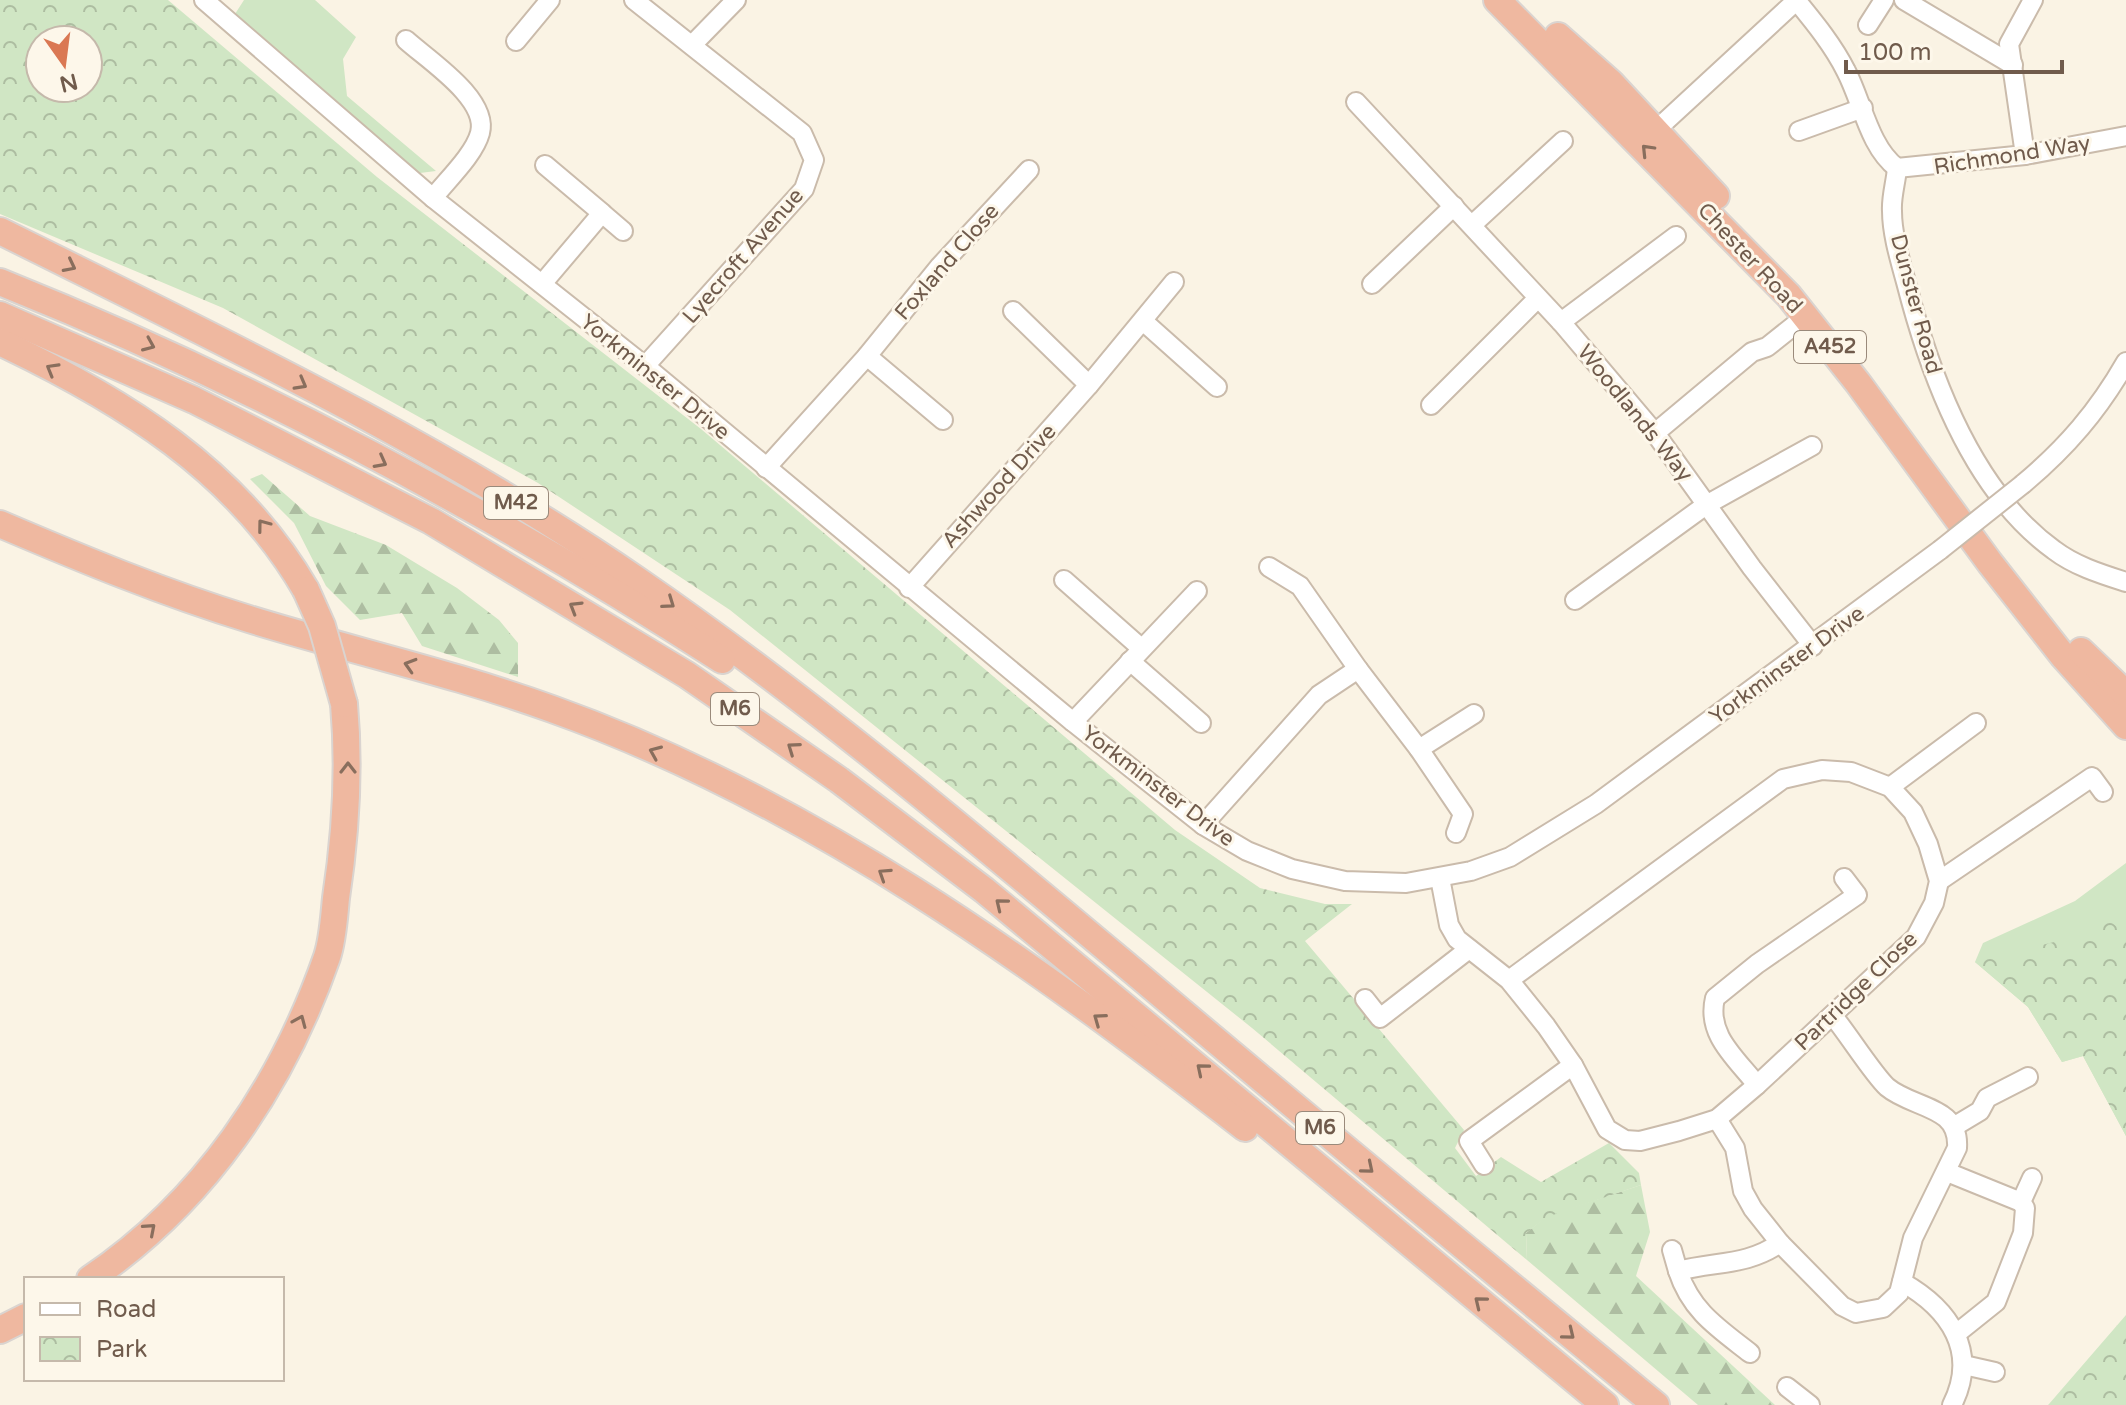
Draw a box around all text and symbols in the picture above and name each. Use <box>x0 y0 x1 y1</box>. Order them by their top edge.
north arrow <box>24 24 104 104</box>
scale bar <box>1846 24 2062 74</box>
text: 100 m <box>1858 38 1932 67</box>
text: N <box>57 68 80 97</box>
street label: Richmond Way <box>1932 130 2092 180</box>
one-way arrow <box>1642 145 1657 159</box>
street label: Lyecroft Avenue <box>677 183 809 329</box>
street label: Chester Road <box>1692 197 1808 319</box>
street label: Foxland Close <box>889 199 1005 325</box>
street label: Dunster Road <box>1885 231 1947 377</box>
one-way arrow <box>61 256 76 271</box>
street label: Yorkminster Drive <box>575 309 735 445</box>
road number: A452 <box>1794 331 1866 363</box>
one-way arrow <box>141 335 155 351</box>
street label: Woodlands Way <box>1572 339 1698 487</box>
one-way arrow <box>46 363 60 379</box>
one-way arrow <box>293 375 307 390</box>
street label: Ashwood Drive <box>936 419 1062 553</box>
one-way arrow <box>373 452 388 467</box>
road number: M42 <box>484 487 548 519</box>
one-way arrow <box>258 519 272 534</box>
one-way arrow <box>660 593 674 608</box>
street label: Yorkminster Drive <box>1705 600 1869 730</box>
one-way arrow <box>569 601 584 616</box>
one-way arrow <box>404 658 417 674</box>
road number: M6 <box>711 693 759 725</box>
street label: Yorkminster Drive <box>1076 720 1240 852</box>
one-way arrow <box>787 743 801 758</box>
one-way arrow <box>649 745 663 761</box>
one-way arrow <box>339 761 357 774</box>
one-way arrow <box>878 868 892 883</box>
one-way arrow <box>996 899 1010 914</box>
street label: Partridge Close <box>1789 926 1923 1056</box>
one-way arrow <box>1094 1014 1108 1029</box>
one-way arrow <box>290 1015 307 1029</box>
one-way arrow <box>1196 1064 1211 1079</box>
road number: M6 <box>1296 1112 1344 1144</box>
one-way arrow <box>1359 1158 1373 1173</box>
one-way arrow <box>140 1224 155 1239</box>
legend <box>24 1277 284 1381</box>
text: Road <box>96 1295 156 1324</box>
one-way arrow <box>1474 1297 1489 1312</box>
one-way arrow <box>1559 1324 1574 1338</box>
text: Park <box>96 1335 147 1364</box>

